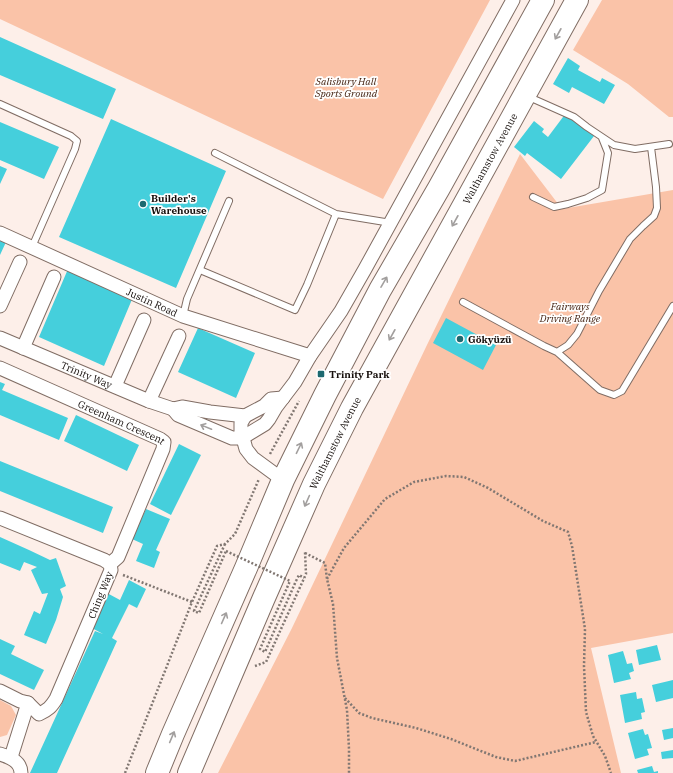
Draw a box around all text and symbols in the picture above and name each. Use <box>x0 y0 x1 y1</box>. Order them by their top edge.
one-way arrow <box>554 28 562 40</box>
park label: Salisbury Hall Sports Ground <box>314 75 378 100</box>
street label: Walthamstow Avenue <box>460 111 520 206</box>
place label: Builder's Warehouse <box>151 192 207 217</box>
marker: Builder's Warehouse <box>138 199 148 209</box>
one-way arrow <box>450 215 458 227</box>
one-way arrow <box>381 276 389 288</box>
street label: Justin Road <box>124 285 180 320</box>
park label: Fairways Driving Range <box>539 300 601 325</box>
one-way arrow <box>388 329 395 341</box>
place label: Gökyüzü <box>468 333 512 346</box>
marker: Gökyüzü <box>455 334 465 344</box>
street label: Trinity Way <box>59 358 115 392</box>
place label: Trinity Park <box>329 368 390 381</box>
marker: Trinity Park <box>316 369 326 379</box>
street label: Walthamstow Avenue <box>307 395 364 491</box>
street label: Greenham Crescent <box>76 397 168 448</box>
one-way arrow <box>201 423 213 431</box>
one-way arrow <box>296 442 303 454</box>
one-way arrow <box>302 494 310 506</box>
street label: Ching Way <box>85 569 116 621</box>
one-way arrow <box>221 612 229 624</box>
one-way arrow <box>169 731 176 743</box>

